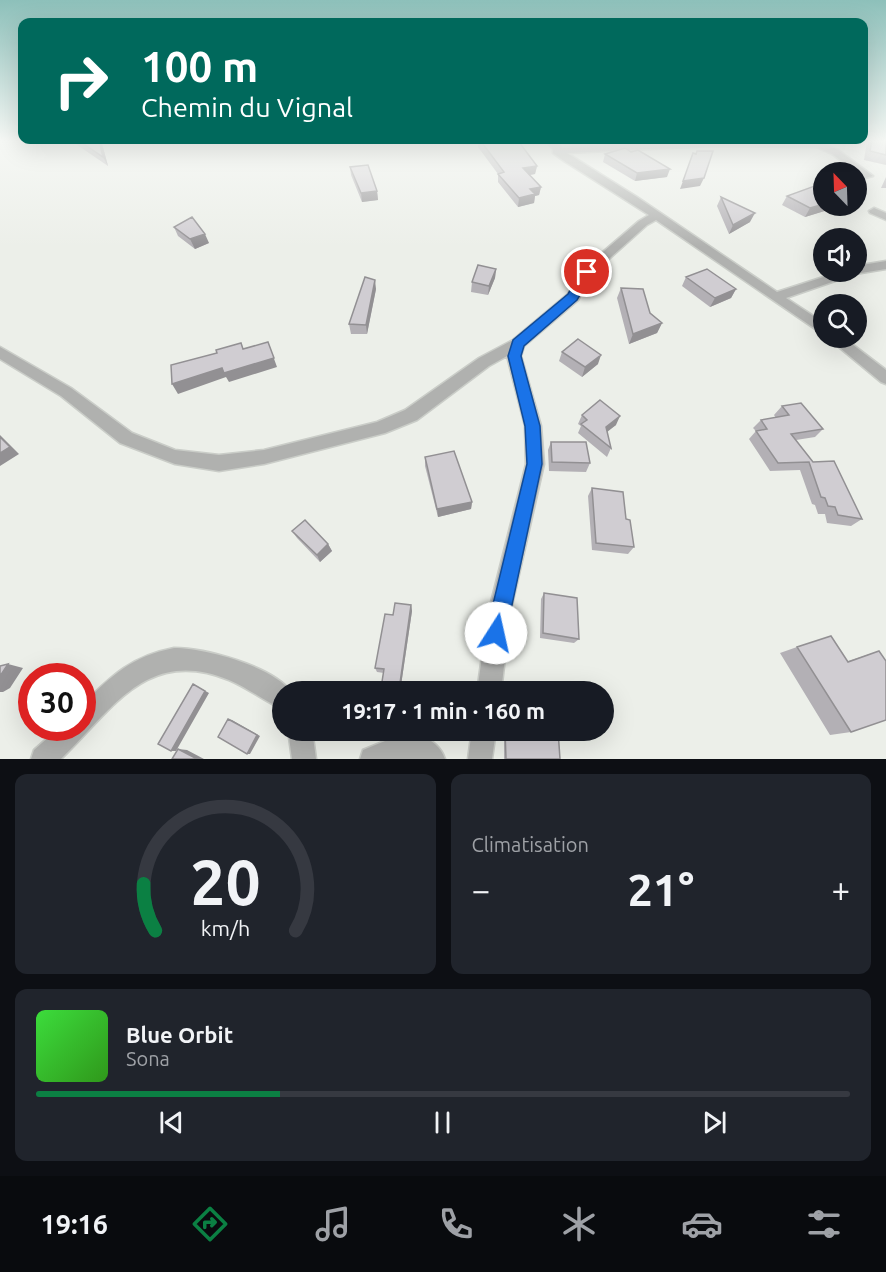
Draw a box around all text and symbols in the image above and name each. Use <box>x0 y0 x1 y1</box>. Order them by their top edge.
icon: right <box>42 42 120 120</box>
text: 100 m <box>141 43 258 90</box>
text: Chemin du Vignal <box>141 92 353 122</box>
north arrow <box>813 162 867 216</box>
map controls <box>813 162 867 348</box>
button: sound <box>813 228 867 282</box>
pin <box>561 246 612 297</box>
icon: arrive <box>570 255 603 288</box>
button: search <box>813 294 867 348</box>
position arrow <box>464 601 528 665</box>
speed limit sign: 30 <box>18 663 96 741</box>
text: 19:17 · 1 min · 160 m <box>341 698 545 723</box>
text: Climatisation <box>472 833 589 856</box>
text: 20 <box>190 847 260 917</box>
text: 21° <box>627 864 694 915</box>
text: − <box>472 871 490 908</box>
text: + <box>831 871 850 908</box>
text: km/h <box>200 916 250 940</box>
text: Blue Orbit <box>126 1022 233 1047</box>
text: Sona <box>126 1047 170 1070</box>
icon: previous <box>155 1106 188 1139</box>
icon: pause <box>426 1106 459 1139</box>
icon: next <box>698 1106 731 1139</box>
icon: directions <box>189 1203 231 1245</box>
icon: music <box>312 1203 354 1245</box>
icon: phone <box>435 1203 477 1245</box>
icon: climate <box>558 1203 600 1245</box>
icon: car <box>681 1203 723 1245</box>
icon: filters <box>803 1203 845 1245</box>
text: 19:16 <box>40 1209 108 1239</box>

